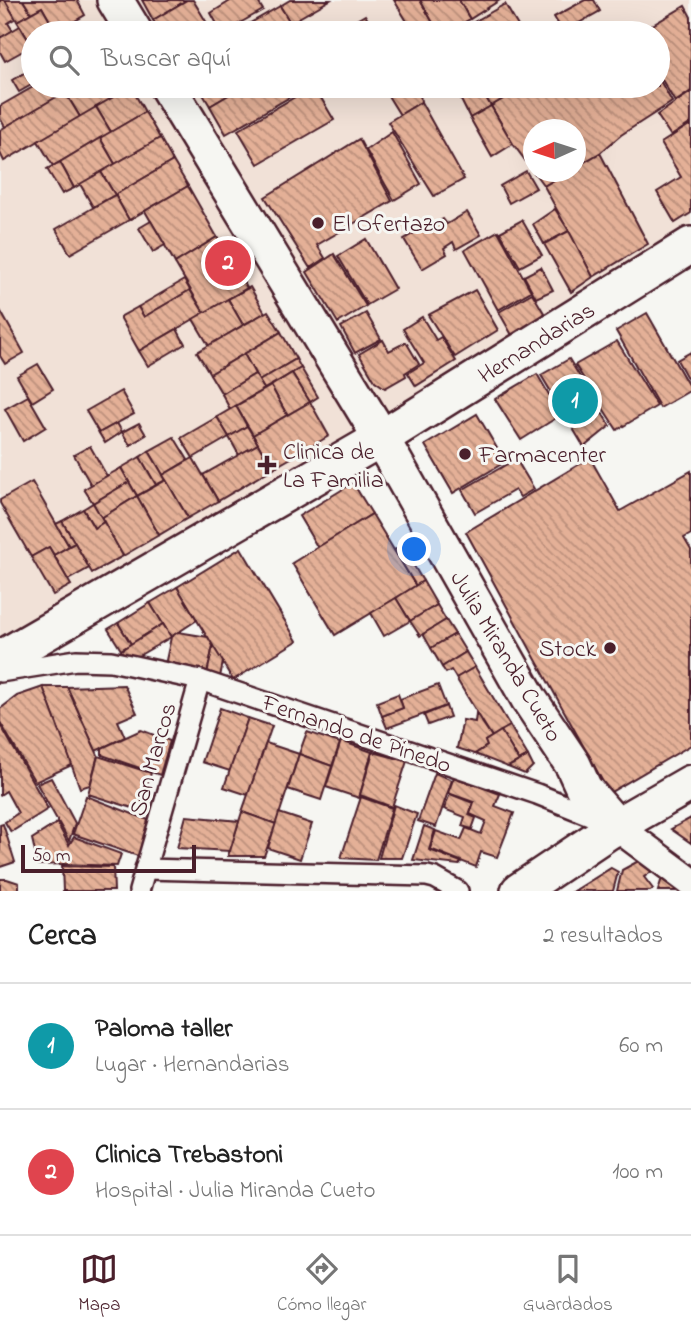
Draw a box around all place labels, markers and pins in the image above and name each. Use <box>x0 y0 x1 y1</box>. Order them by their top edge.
place label: El Ofertazo <box>332 208 445 243</box>
marker: El Ofertazo <box>310 215 326 231</box>
pin: 2 <box>205 237 251 289</box>
pin: 1 <box>552 375 598 427</box>
place label: Clinica de La Familia <box>283 436 384 499</box>
place label: Farmacenter <box>478 439 607 474</box>
marker: Farmacenter <box>457 446 473 462</box>
marker: Clinica de La Familia <box>257 455 277 475</box>
place label: Stock <box>539 633 596 668</box>
marker: Stock <box>602 640 618 656</box>

